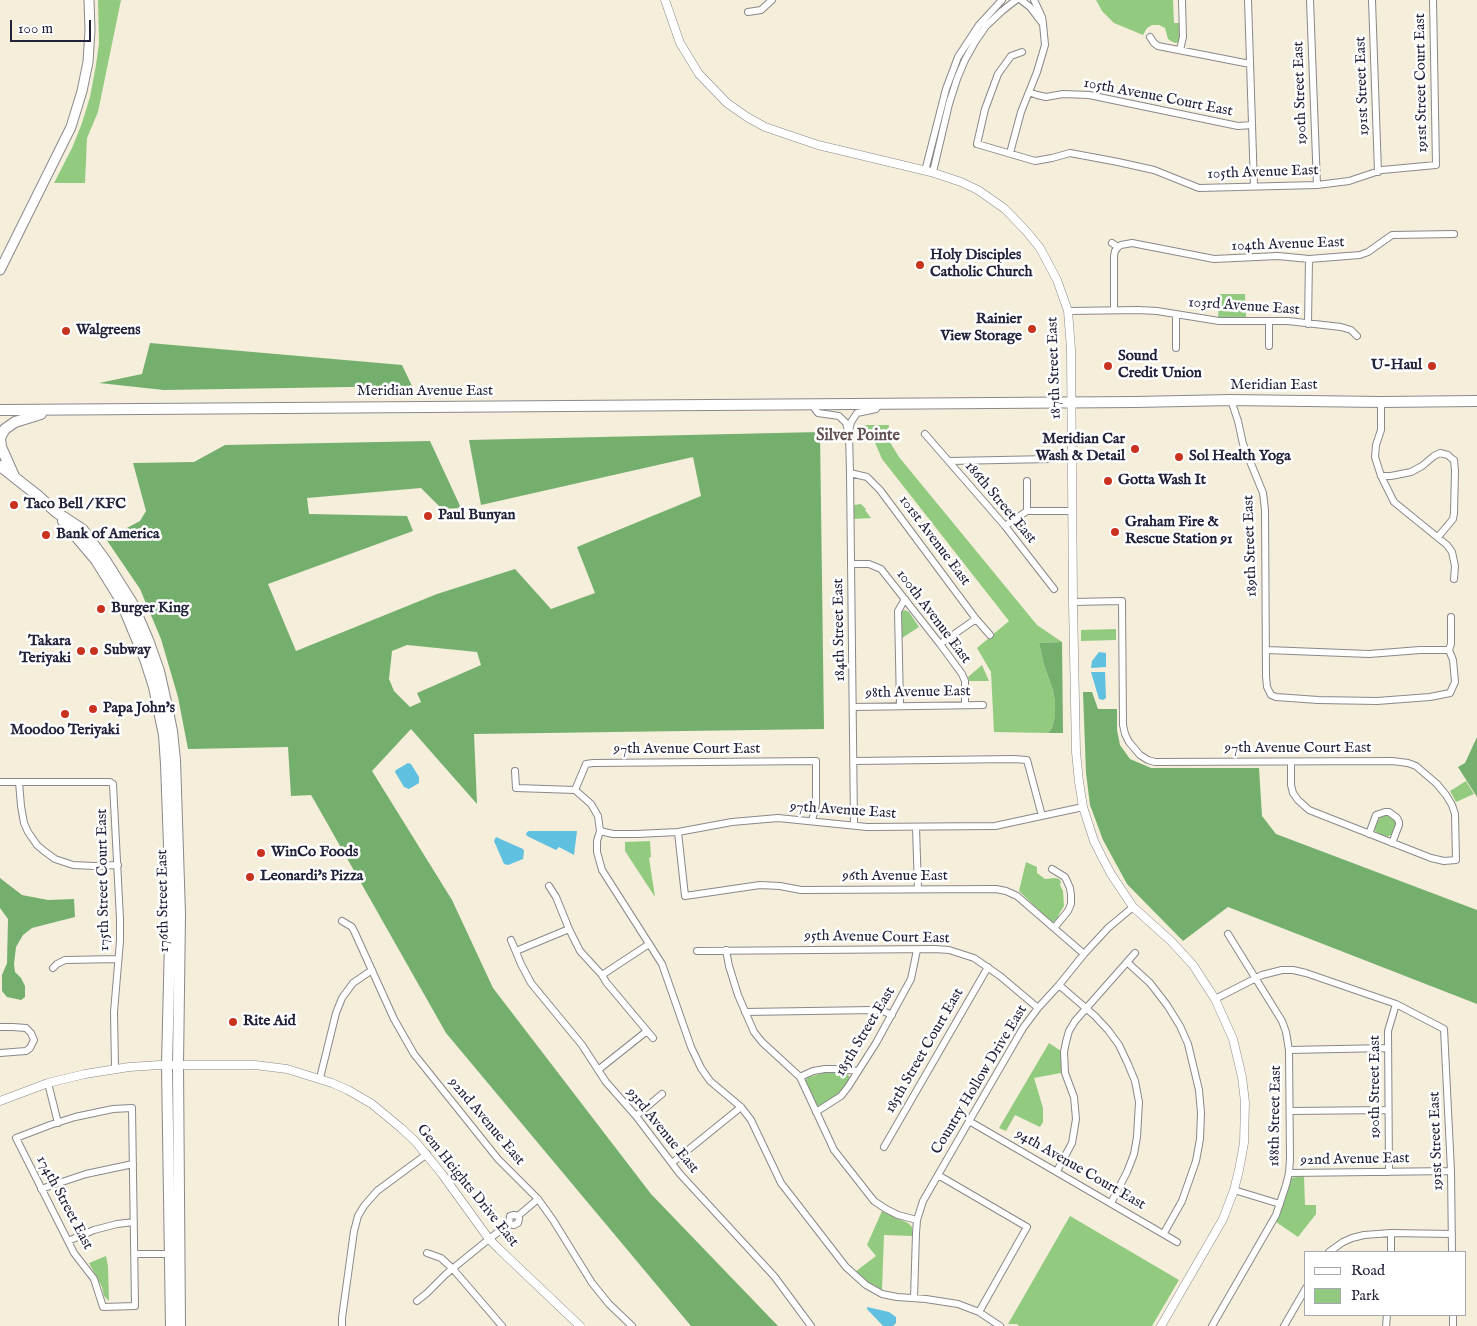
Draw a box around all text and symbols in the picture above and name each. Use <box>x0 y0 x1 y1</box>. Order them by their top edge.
scale bar <box>12 10 94 42</box>
street label: 191st Street Court East <box>1412 13 1432 153</box>
text: 100 m <box>18 19 53 38</box>
street label: 191st Street East <box>1352 36 1374 136</box>
street label: 190th Street East <box>1290 41 1312 145</box>
street label: 105th Avenue Court East <box>1082 75 1234 121</box>
street label: 105th Avenue East <box>1207 162 1319 184</box>
street label: 104th Avenue East <box>1231 234 1345 256</box>
place label: Holy Disciples Catholic Church <box>930 247 1032 282</box>
marker: Holy Disciples Catholic Church <box>914 259 926 271</box>
street label: 103rd Avenue East <box>1188 294 1300 320</box>
place label: Rainier View Storage <box>940 311 1022 346</box>
street label: 187th Street East <box>1044 316 1066 420</box>
place label: Walgreens <box>76 322 141 340</box>
marker: Rainier View Storage <box>1026 323 1038 335</box>
marker: Walgreens <box>60 325 72 337</box>
place label: Sound Credit Union <box>1118 348 1202 383</box>
place label: U-Haul <box>1371 357 1422 375</box>
marker: Sound Credit Union <box>1102 360 1114 372</box>
marker: U-Haul <box>1426 360 1438 372</box>
street label: Meridian East <box>1230 377 1318 395</box>
street label: Meridian Avenue East <box>357 383 493 401</box>
district label: Silver Pointe <box>816 427 900 447</box>
place label: Meridian Car Wash & Detail <box>1035 431 1125 466</box>
marker: Meridian Car Wash & Detail <box>1129 443 1141 455</box>
place label: Sol Health Yoga <box>1189 448 1291 466</box>
marker: Sol Health Yoga <box>1173 451 1185 463</box>
street label: 186th Street East <box>960 458 1040 548</box>
place label: Gotta Wash It <box>1118 472 1206 490</box>
marker: Gotta Wash It <box>1102 475 1114 487</box>
street label: 101st Avenue East <box>894 492 974 590</box>
street label: 189th Street East <box>1240 495 1262 597</box>
place label: Taco Bell / KFC <box>24 496 126 514</box>
marker: Taco Bell / KFC <box>8 499 20 511</box>
place label: Paul Bunyan <box>438 507 516 525</box>
marker: Paul Bunyan <box>422 510 434 522</box>
place label: Graham Fire & Rescue Station 91 <box>1125 514 1233 549</box>
place label: Bank of America <box>56 526 159 544</box>
marker: Graham Fire & Rescue Station 91 <box>1109 526 1121 538</box>
marker: Bank of America <box>40 529 52 541</box>
street label: 100th Avenue East <box>892 566 974 668</box>
street label: 184th Street East <box>830 578 850 682</box>
place label: Burger King <box>111 600 189 618</box>
marker: Burger King <box>95 603 107 615</box>
place label: Takara Teriyaki <box>19 633 71 668</box>
place label: Subway <box>104 642 151 660</box>
marker: Takara Teriyaki <box>75 645 87 657</box>
marker: Subway <box>88 645 100 657</box>
street label: 98th Avenue East <box>865 683 971 703</box>
place label: Papa John's <box>103 700 175 718</box>
marker: Papa John's <box>87 703 99 715</box>
marker: Moodoo Teriyaki <box>59 708 71 720</box>
place label: Moodoo Teriyaki <box>10 722 120 740</box>
street label: 97th Avenue Court East <box>1225 740 1371 758</box>
street label: 97th Avenue Court East <box>614 741 760 759</box>
street label: 97th Avenue East <box>789 798 897 824</box>
street label: 175th Street Court East <box>94 808 114 952</box>
place label: WinCo Foods <box>271 844 358 862</box>
marker: WinCo Foods <box>255 847 267 859</box>
street label: 176th Street East <box>154 849 174 953</box>
place label: Leonardi's Pizza <box>260 868 363 886</box>
street label: 96th Avenue East <box>842 868 948 886</box>
marker: Leonardi's Pizza <box>244 871 256 883</box>
street label: 95th Avenue Court East <box>804 928 950 948</box>
street label: 185th Street East <box>832 984 900 1080</box>
street label: 185th Street Court East <box>882 985 968 1117</box>
street label: Country Hollow Drive East <box>928 1002 1032 1158</box>
place label: Rite Aid <box>243 1013 296 1031</box>
marker: Rite Aid <box>227 1016 239 1028</box>
street label: 190th Street East <box>1367 1035 1385 1139</box>
street label: 188th Street East <box>1266 1065 1286 1167</box>
street label: 92nd Avenue East <box>444 1074 528 1170</box>
street label: 93rd Avenue East <box>622 1084 702 1178</box>
street label: 191st Street East <box>1426 1091 1448 1191</box>
street label: Gem Heights Drive East <box>412 1121 522 1251</box>
street label: 94th Avenue Court East <box>1012 1125 1148 1215</box>
street label: 92nd Avenue East <box>1300 1150 1410 1170</box>
street label: 174th Street East <box>32 1153 96 1253</box>
legend <box>1304 1251 1467 1316</box>
text: Road <box>1351 1261 1385 1280</box>
text: Park <box>1351 1286 1380 1305</box>

